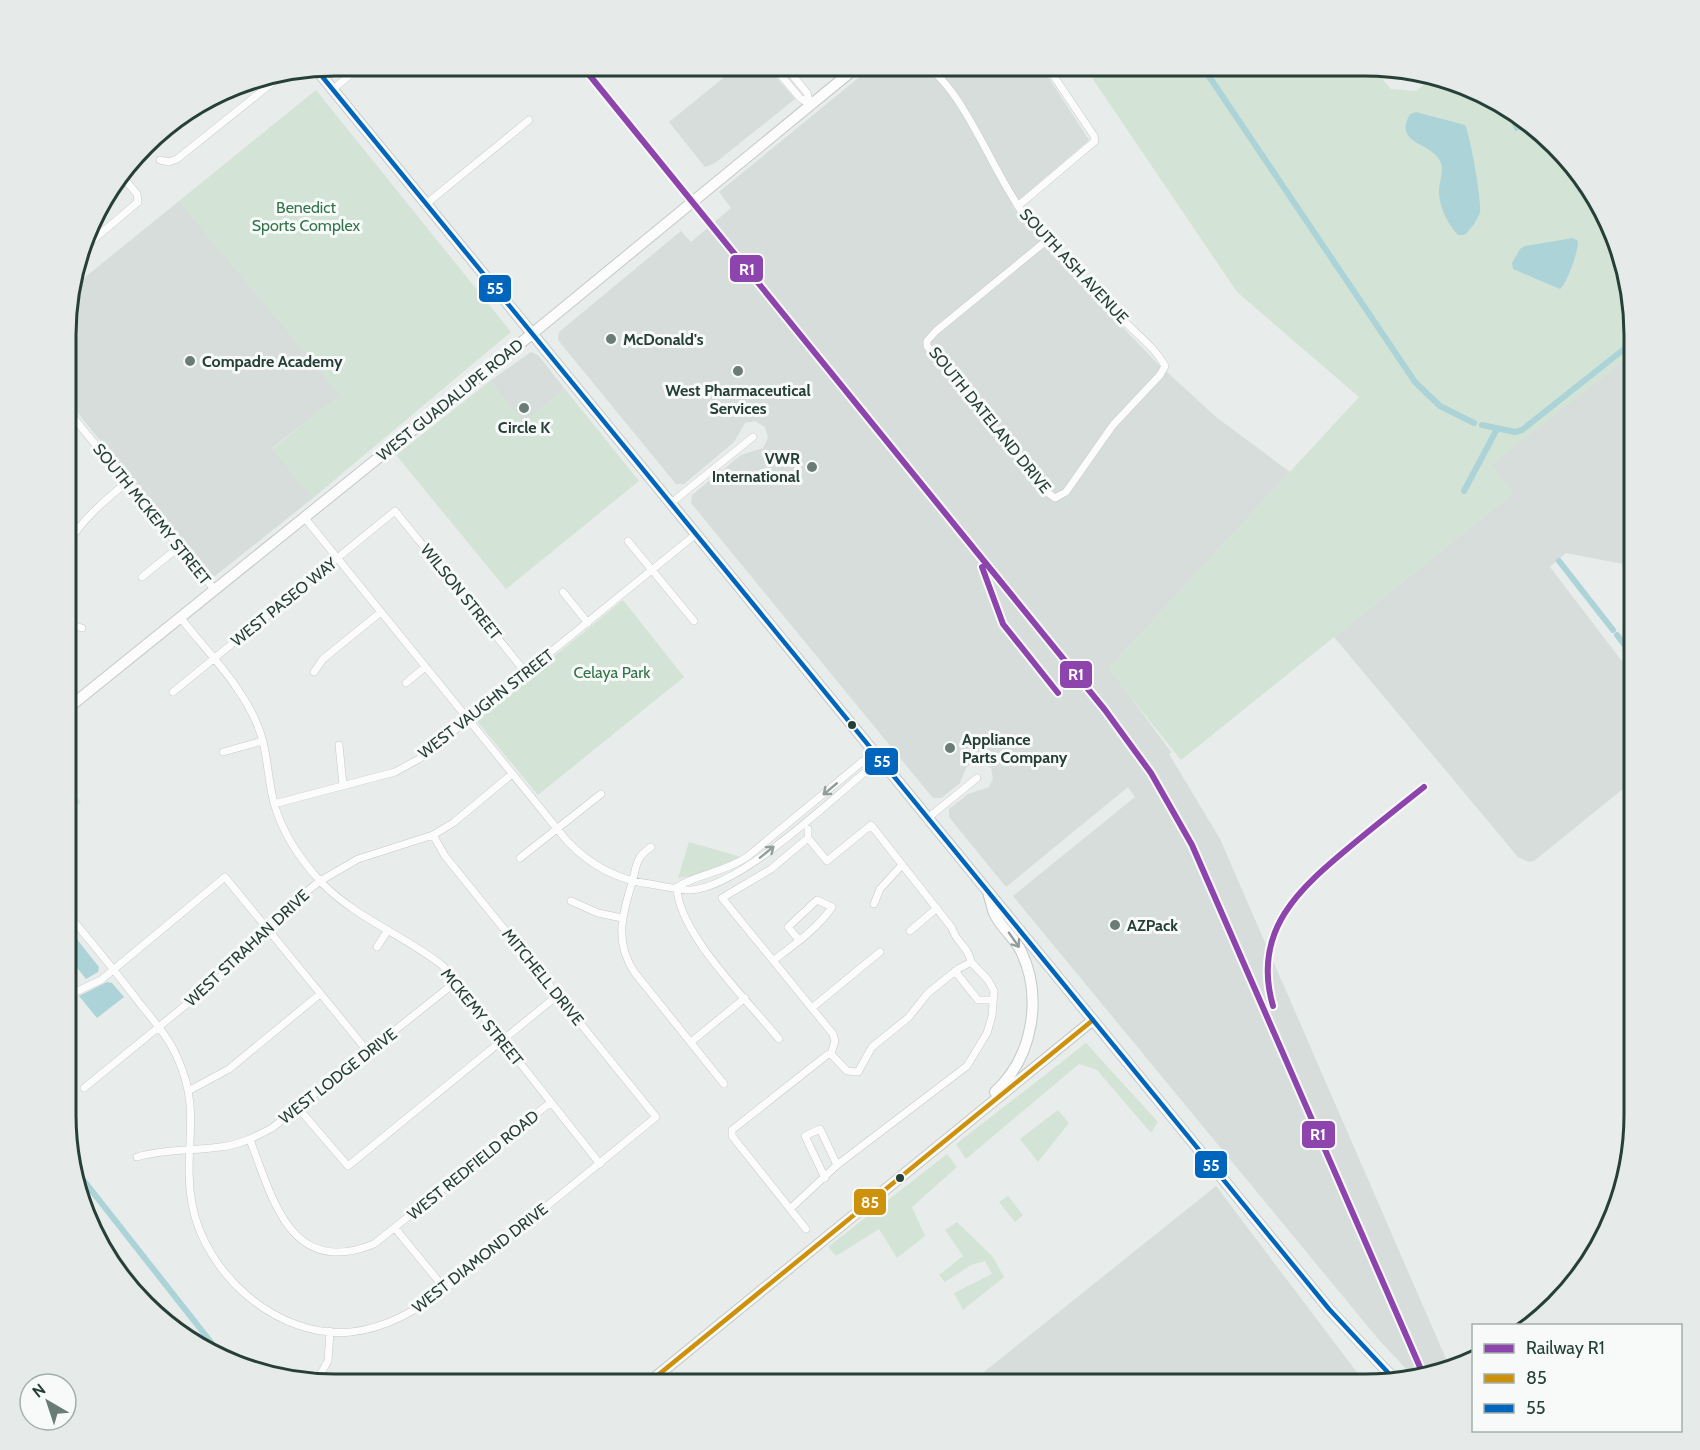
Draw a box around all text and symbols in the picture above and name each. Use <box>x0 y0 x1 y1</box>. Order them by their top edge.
park label: Benedict Sports Complex <box>252 198 361 235</box>
street label: SOUTH ASH AVENUE <box>1016 205 1132 327</box>
line badge: R1 <box>729 254 764 283</box>
text: R1 <box>739 260 755 279</box>
line badge: 55 <box>478 274 512 303</box>
text: 55 <box>486 279 504 298</box>
place label: McDonald's <box>623 330 704 349</box>
marker: McDonald's <box>604 332 618 346</box>
street label: WEST GUADALUPE ROAD <box>373 335 527 465</box>
street label: SOUTH DATELAND DRIVE <box>925 343 1055 497</box>
place label: Compadre Academy <box>202 352 343 371</box>
marker: Compadre Academy <box>183 354 197 368</box>
marker: West Pharmaceutical Services <box>731 364 745 378</box>
place label: West Pharmaceutical Services <box>665 381 811 418</box>
marker: Circle K <box>517 401 531 415</box>
place label: Circle K <box>498 418 550 437</box>
street label: SOUTH MCKEMY STREET <box>89 439 215 589</box>
place label: VWR International <box>712 449 800 486</box>
marker: VWR International <box>805 460 819 474</box>
street label: WILSON STREET <box>417 540 506 644</box>
street label: WEST PASEO WAY <box>227 553 341 650</box>
street label: WEST VAUGHN STREET <box>415 645 558 763</box>
line badge: R1 <box>1059 660 1093 689</box>
park label: Celaya Park <box>573 663 651 682</box>
text: R1 <box>1068 665 1084 684</box>
unlabelled marker <box>846 719 858 731</box>
place label: Appliance Parts Company <box>962 730 1068 767</box>
marker: Appliance Parts Company <box>943 741 957 755</box>
line badge: 55 <box>864 747 899 776</box>
text: 55 <box>873 752 891 771</box>
one-way arrow <box>822 783 838 796</box>
one-way arrow <box>759 845 774 859</box>
street label: WEST STRAHAN DRIVE <box>181 885 313 1010</box>
place label: AZPack <box>1127 916 1178 935</box>
marker: AZPack <box>1108 918 1122 932</box>
street label: MITCHELL DRIVE <box>498 925 588 1029</box>
one-way arrow <box>1008 932 1020 948</box>
street label: MCKEMY STREET <box>437 964 527 1070</box>
street label: WEST LODGE DRIVE <box>275 1024 401 1128</box>
street label: WEST REDFIELD ROAD <box>404 1106 542 1224</box>
line badge: R1 <box>1301 1120 1336 1149</box>
text: R1 <box>1310 1125 1326 1144</box>
line badge: 55 <box>1194 1150 1228 1179</box>
text: 55 <box>1202 1156 1220 1175</box>
unlabelled marker <box>894 1172 906 1184</box>
line badge: 85 <box>853 1188 887 1216</box>
text: 85 <box>861 1193 879 1212</box>
street label: WEST DIAMOND DRIVE <box>408 1199 552 1317</box>
legend <box>1472 1324 1682 1432</box>
text: Railway R1 <box>1526 1337 1605 1359</box>
text: 85 <box>1526 1367 1547 1389</box>
north arrow <box>18 1372 78 1432</box>
text: N <box>29 1380 49 1402</box>
text: 55 <box>1526 1397 1545 1419</box>

